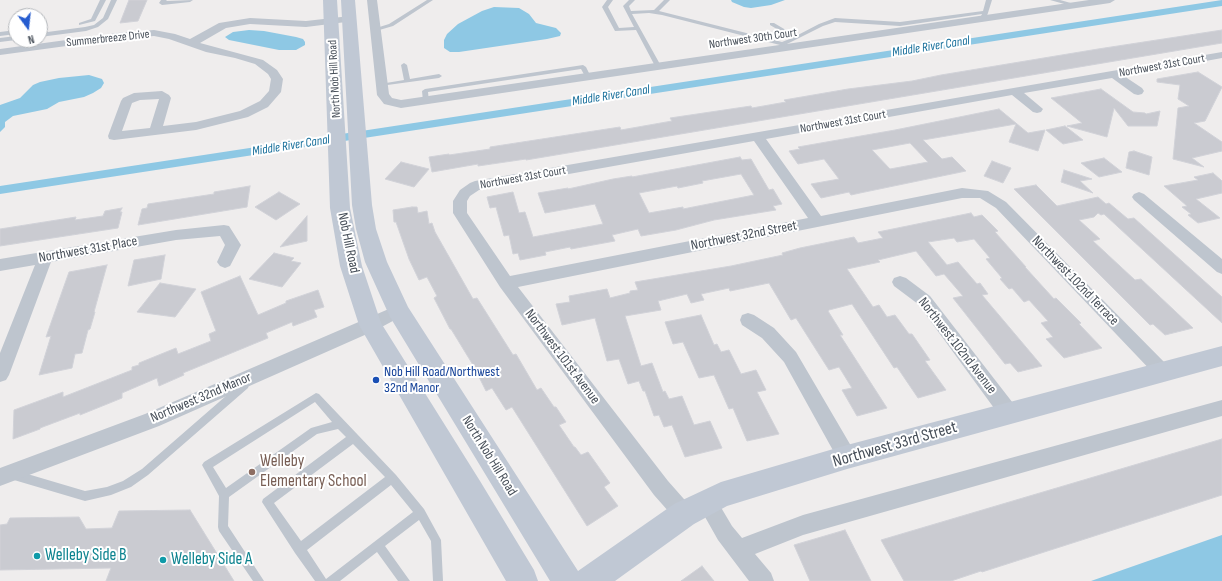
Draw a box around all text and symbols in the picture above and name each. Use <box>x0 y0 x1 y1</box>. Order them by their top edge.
north arrow <box>8 8 48 48</box>
street label: Northwest 30th Court <box>708 26 798 52</box>
street label: Summerbreeze Drive <box>66 27 150 51</box>
text: N <box>26 32 35 46</box>
water label: Middle River Canal <box>891 33 971 61</box>
street label: North Nob Hill Road <box>326 40 344 118</box>
street label: Northwest 31st Court <box>1118 51 1206 81</box>
water label: Middle River Canal <box>571 82 651 110</box>
street label: Northwest 31st Court <box>799 107 887 137</box>
water label: Middle River Canal <box>251 132 331 160</box>
street label: Northwest 31st Court <box>479 163 567 193</box>
street label: Nob Hill Road <box>333 211 363 275</box>
street label: Northwest 32nd Street <box>690 217 798 255</box>
street label: Northwest 31st Place <box>37 233 139 267</box>
street label: Northwest 102nd Terrace <box>1028 233 1122 329</box>
street label: Northwest 102nd Avenue <box>914 295 1000 397</box>
street label: Northwest 101st Avenue <box>521 306 603 408</box>
place label: Nob Hill Road/Northwest 32nd Manor <box>384 364 500 396</box>
street label: Northwest 32nd Manor <box>148 369 254 427</box>
marker: Nob Hill Road/Northwest 32nd Manor <box>371 375 381 385</box>
street label: North Nob Hill Road <box>458 413 520 499</box>
street label: Northwest 33rd Street <box>831 418 959 472</box>
place label: Welleby Elementary School <box>260 452 367 492</box>
marker: Welleby Elementary School <box>247 467 257 477</box>
place label: Welleby Side B <box>45 546 127 566</box>
place label: Welleby Side A <box>171 550 252 570</box>
marker: Welleby Side B <box>32 551 42 561</box>
marker: Welleby Side A <box>158 555 168 565</box>

